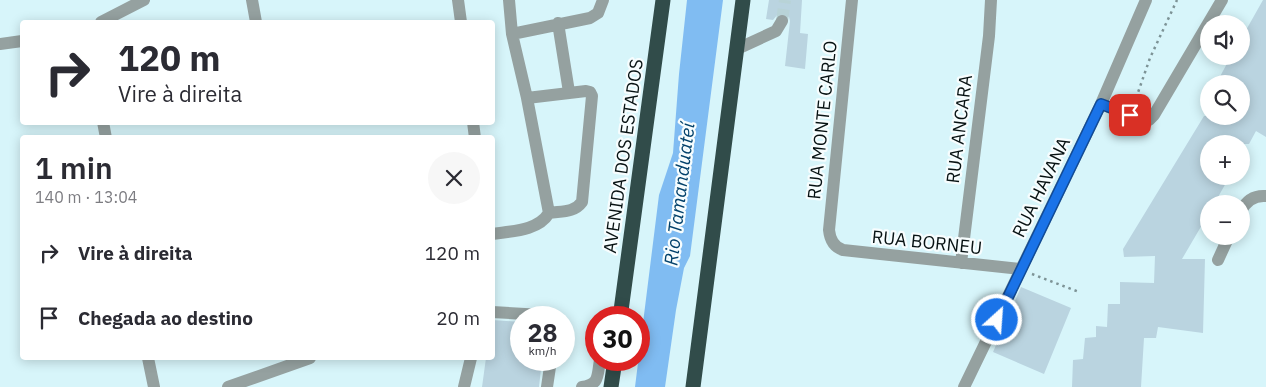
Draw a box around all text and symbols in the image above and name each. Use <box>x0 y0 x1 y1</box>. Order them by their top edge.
map controls <box>1200 15 1250 245</box>
button: sound <box>1200 15 1250 65</box>
text: 120 m <box>118 35 221 81</box>
street label: RUA MONTE CARLO <box>802 39 842 201</box>
icon: right <box>35 40 100 105</box>
street label: AVENIDA DOS ESTADOS <box>598 57 648 255</box>
street label: RUA ANCARA <box>941 73 977 185</box>
button: search <box>1200 75 1250 125</box>
text: Vire à direita <box>118 79 242 108</box>
pin <box>1109 94 1151 136</box>
icon: arrive <box>1116 101 1144 129</box>
water label: Rio Tamanduateí <box>658 119 700 267</box>
street label: RUA HAVANA <box>1007 133 1075 241</box>
button: + <box>1200 135 1250 185</box>
text: 1 min <box>35 148 113 187</box>
button: close <box>428 152 480 204</box>
text: 140 m · 13:04 <box>35 187 137 207</box>
button: − <box>1200 195 1250 245</box>
street label: RUA BORNEU <box>871 225 983 259</box>
icon: right <box>35 239 63 267</box>
text: Vire à direita <box>78 241 193 265</box>
text: 120 m <box>425 241 480 265</box>
position arrow <box>970 293 1022 345</box>
icon: arrive <box>35 304 63 332</box>
text: Chegada ao destino <box>78 306 253 330</box>
text: 20 m <box>436 306 480 330</box>
speed limit sign: 30 <box>585 306 650 371</box>
text: 28 <box>527 316 558 349</box>
text: km/h <box>528 343 557 358</box>

